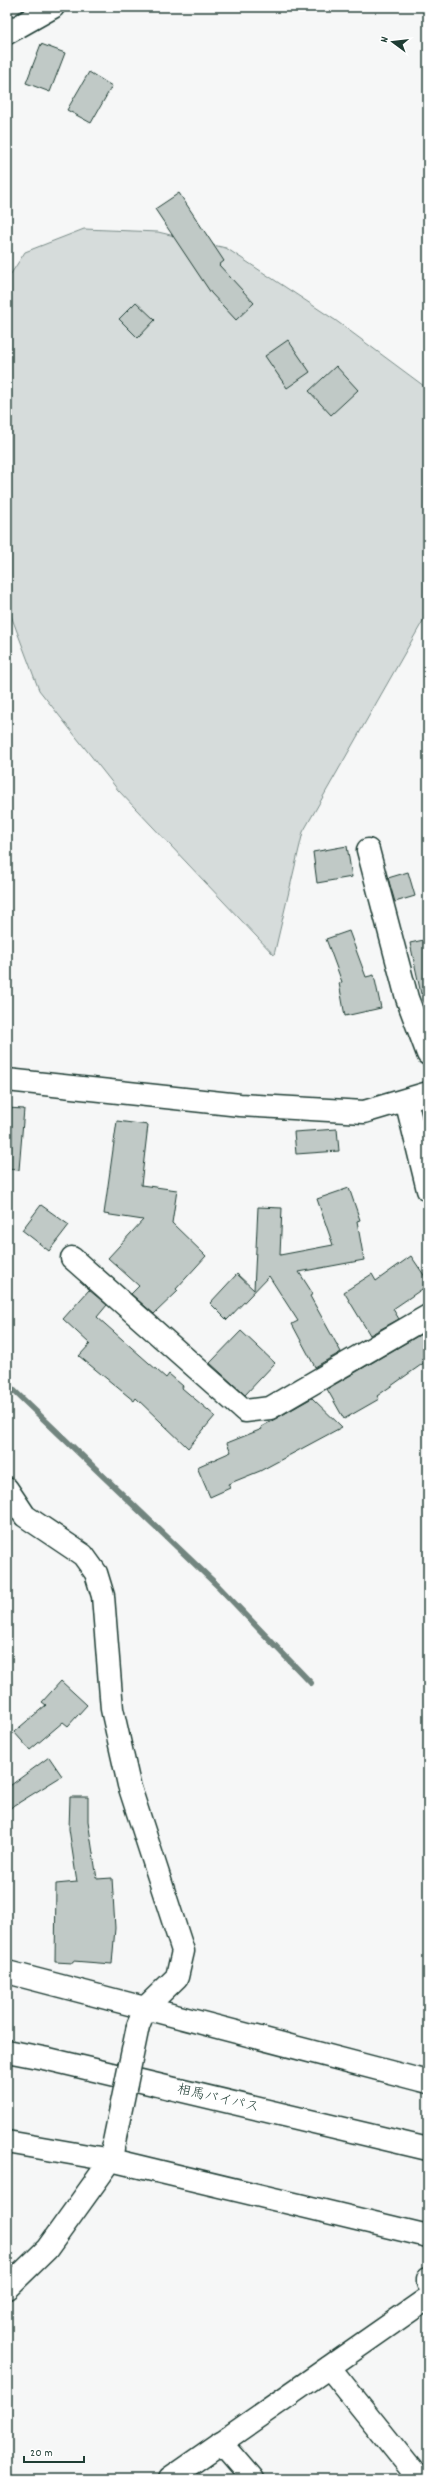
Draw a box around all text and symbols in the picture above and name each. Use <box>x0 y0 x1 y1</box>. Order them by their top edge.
north arrow <box>373 22 413 62</box>
text: N <box>377 35 394 45</box>
street label: 相馬バイパス <box>175 2080 261 2118</box>
scale bar <box>24 2438 84 2464</box>
text: 20 m <box>30 2445 53 2462</box>

